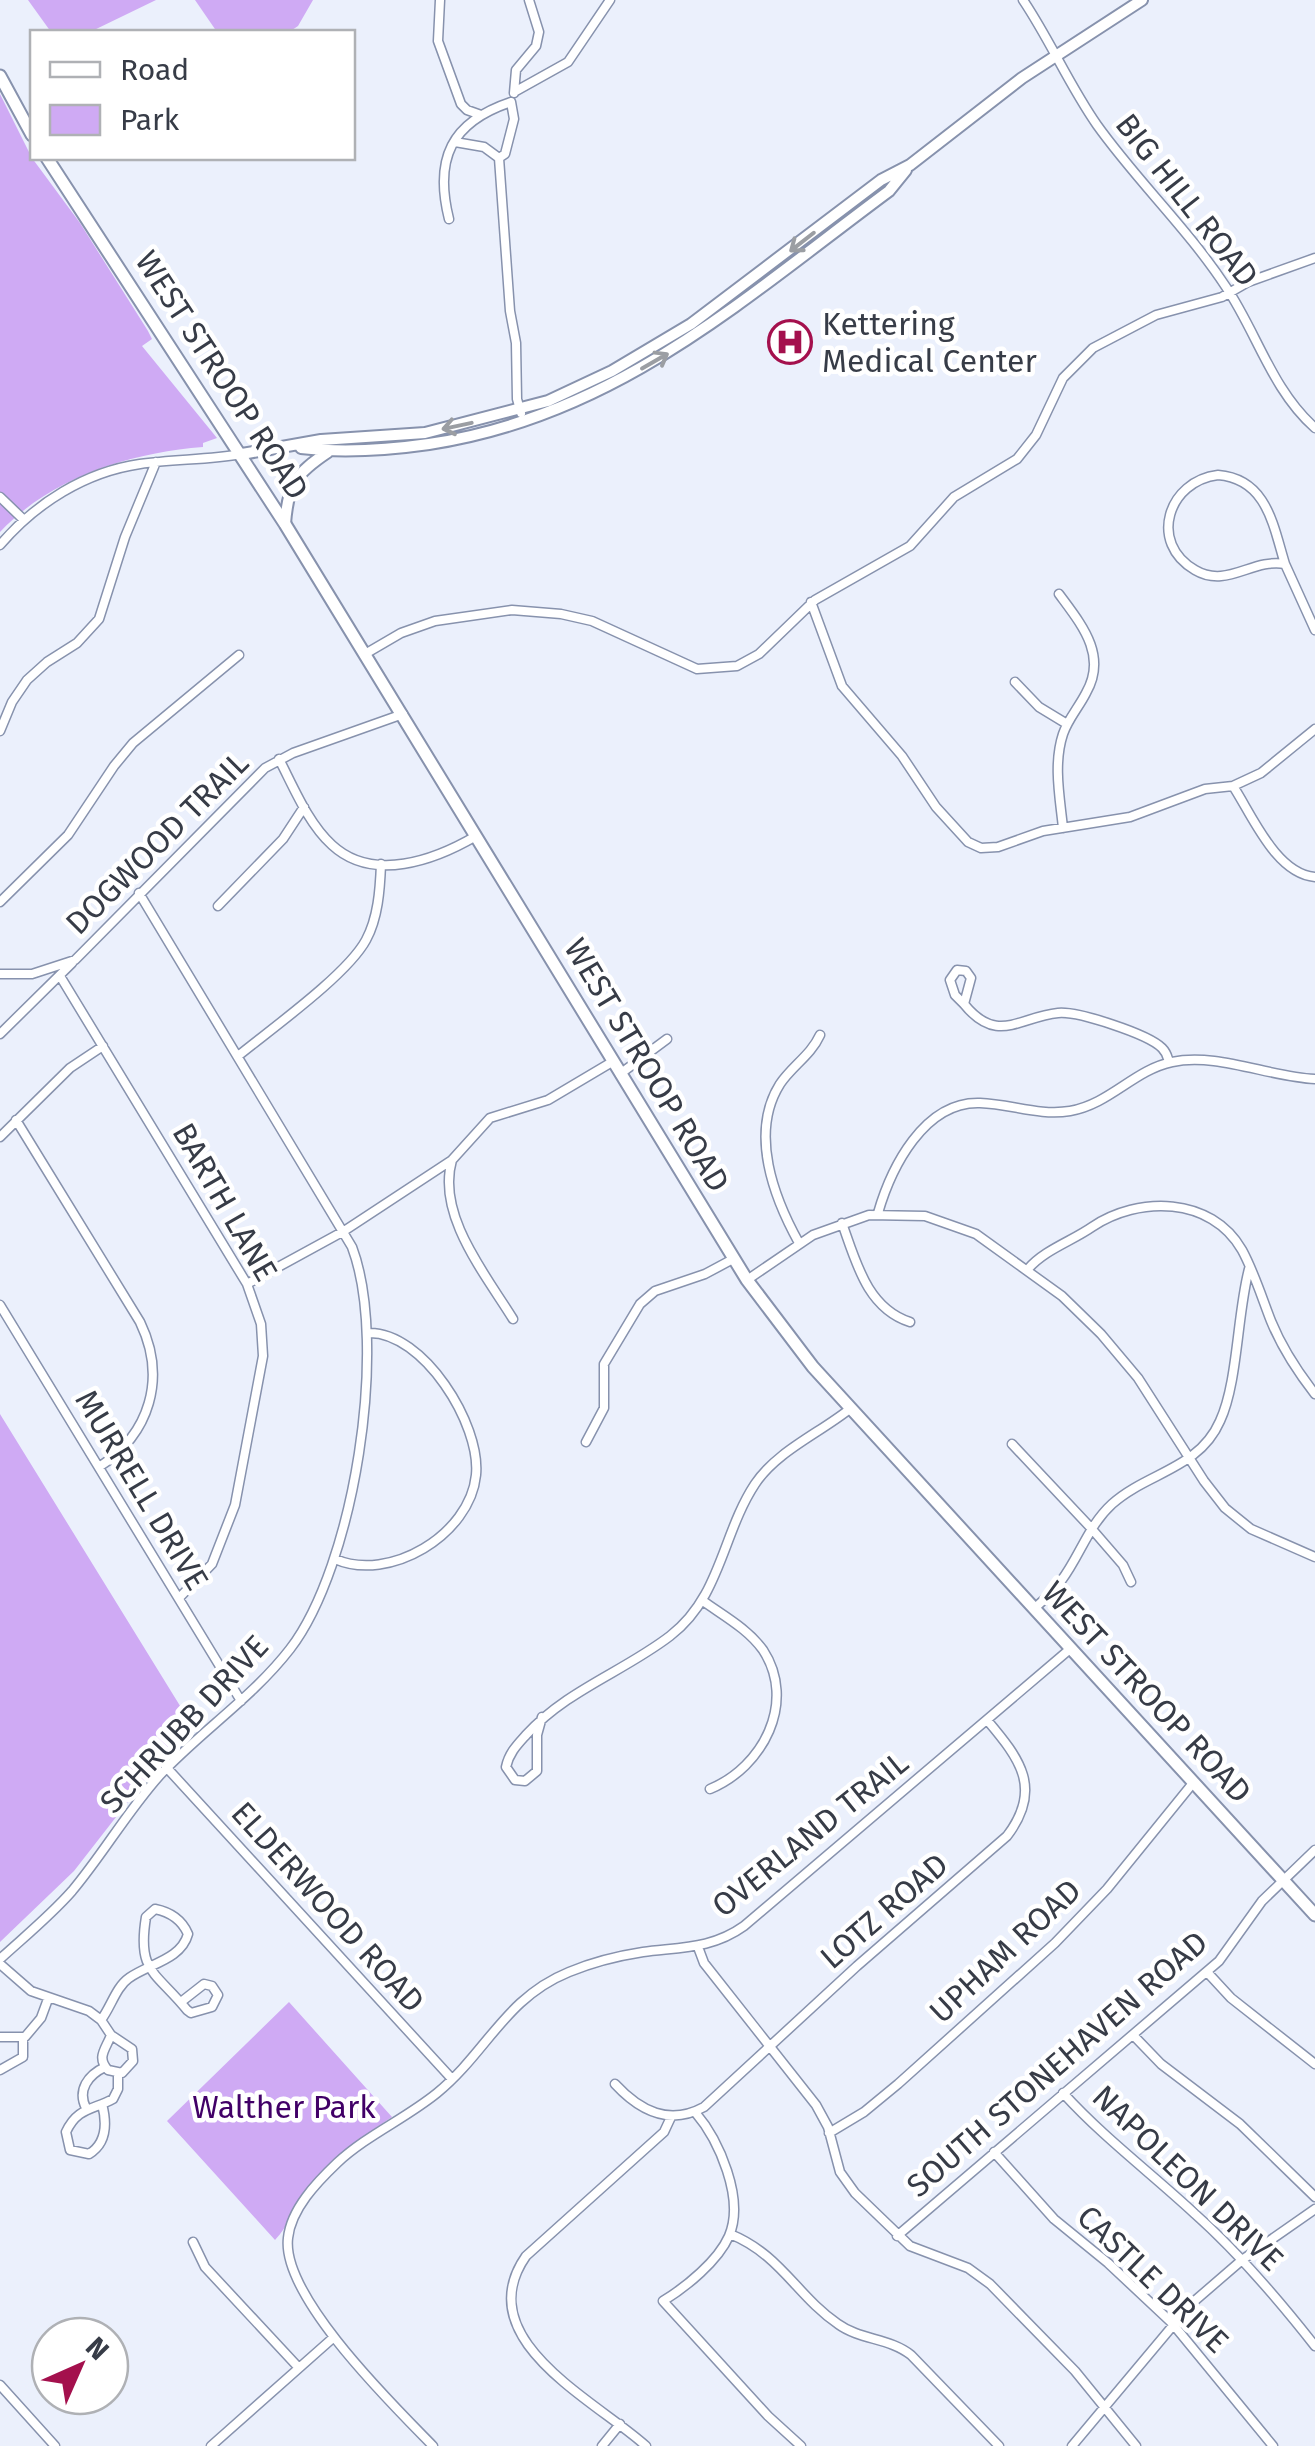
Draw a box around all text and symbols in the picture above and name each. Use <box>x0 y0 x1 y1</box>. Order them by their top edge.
legend <box>30 30 355 160</box>
text: Road <box>120 52 189 88</box>
text: Park <box>120 102 180 138</box>
street label: BIG HILL ROAD <box>1108 106 1266 294</box>
one-way arrow <box>789 231 816 252</box>
street label: WEST STROOP ROAD <box>127 244 317 506</box>
place label: Kettering Medical Center <box>822 305 1037 380</box>
hospital icon: Kettering Medical Center <box>767 319 813 365</box>
one-way arrow <box>640 351 669 371</box>
one-way arrow <box>442 418 474 436</box>
street label: DOGWOOD TRAIL <box>58 744 256 942</box>
street label: WEST STROOP ROAD <box>556 932 738 1198</box>
street label: BARTH LANE <box>164 1116 286 1288</box>
street label: MURRELL DRIVE <box>67 1383 217 1597</box>
street label: WEST STROOP ROAD <box>1035 1574 1259 1810</box>
street label: SCHRUBB DRIVE <box>92 1627 276 1821</box>
street label: OVERLAND TRAIL <box>704 1743 916 1925</box>
street label: ELDERWOOD ROAD <box>224 1794 432 2020</box>
street label: LOTZ ROAD <box>812 1845 956 1977</box>
street label: UPHAM ROAD <box>921 1871 1089 2031</box>
street label: SOUTH STONEHAVEN ROAD <box>899 1923 1215 2205</box>
street label: NAPOLEON DRIVE <box>1085 2077 1291 2279</box>
park label: Walther Park <box>192 2088 376 2126</box>
street label: CASTLE DRIVE <box>1070 2197 1236 2361</box>
north arrow <box>30 2316 130 2416</box>
text: N <box>79 2330 116 2367</box>

